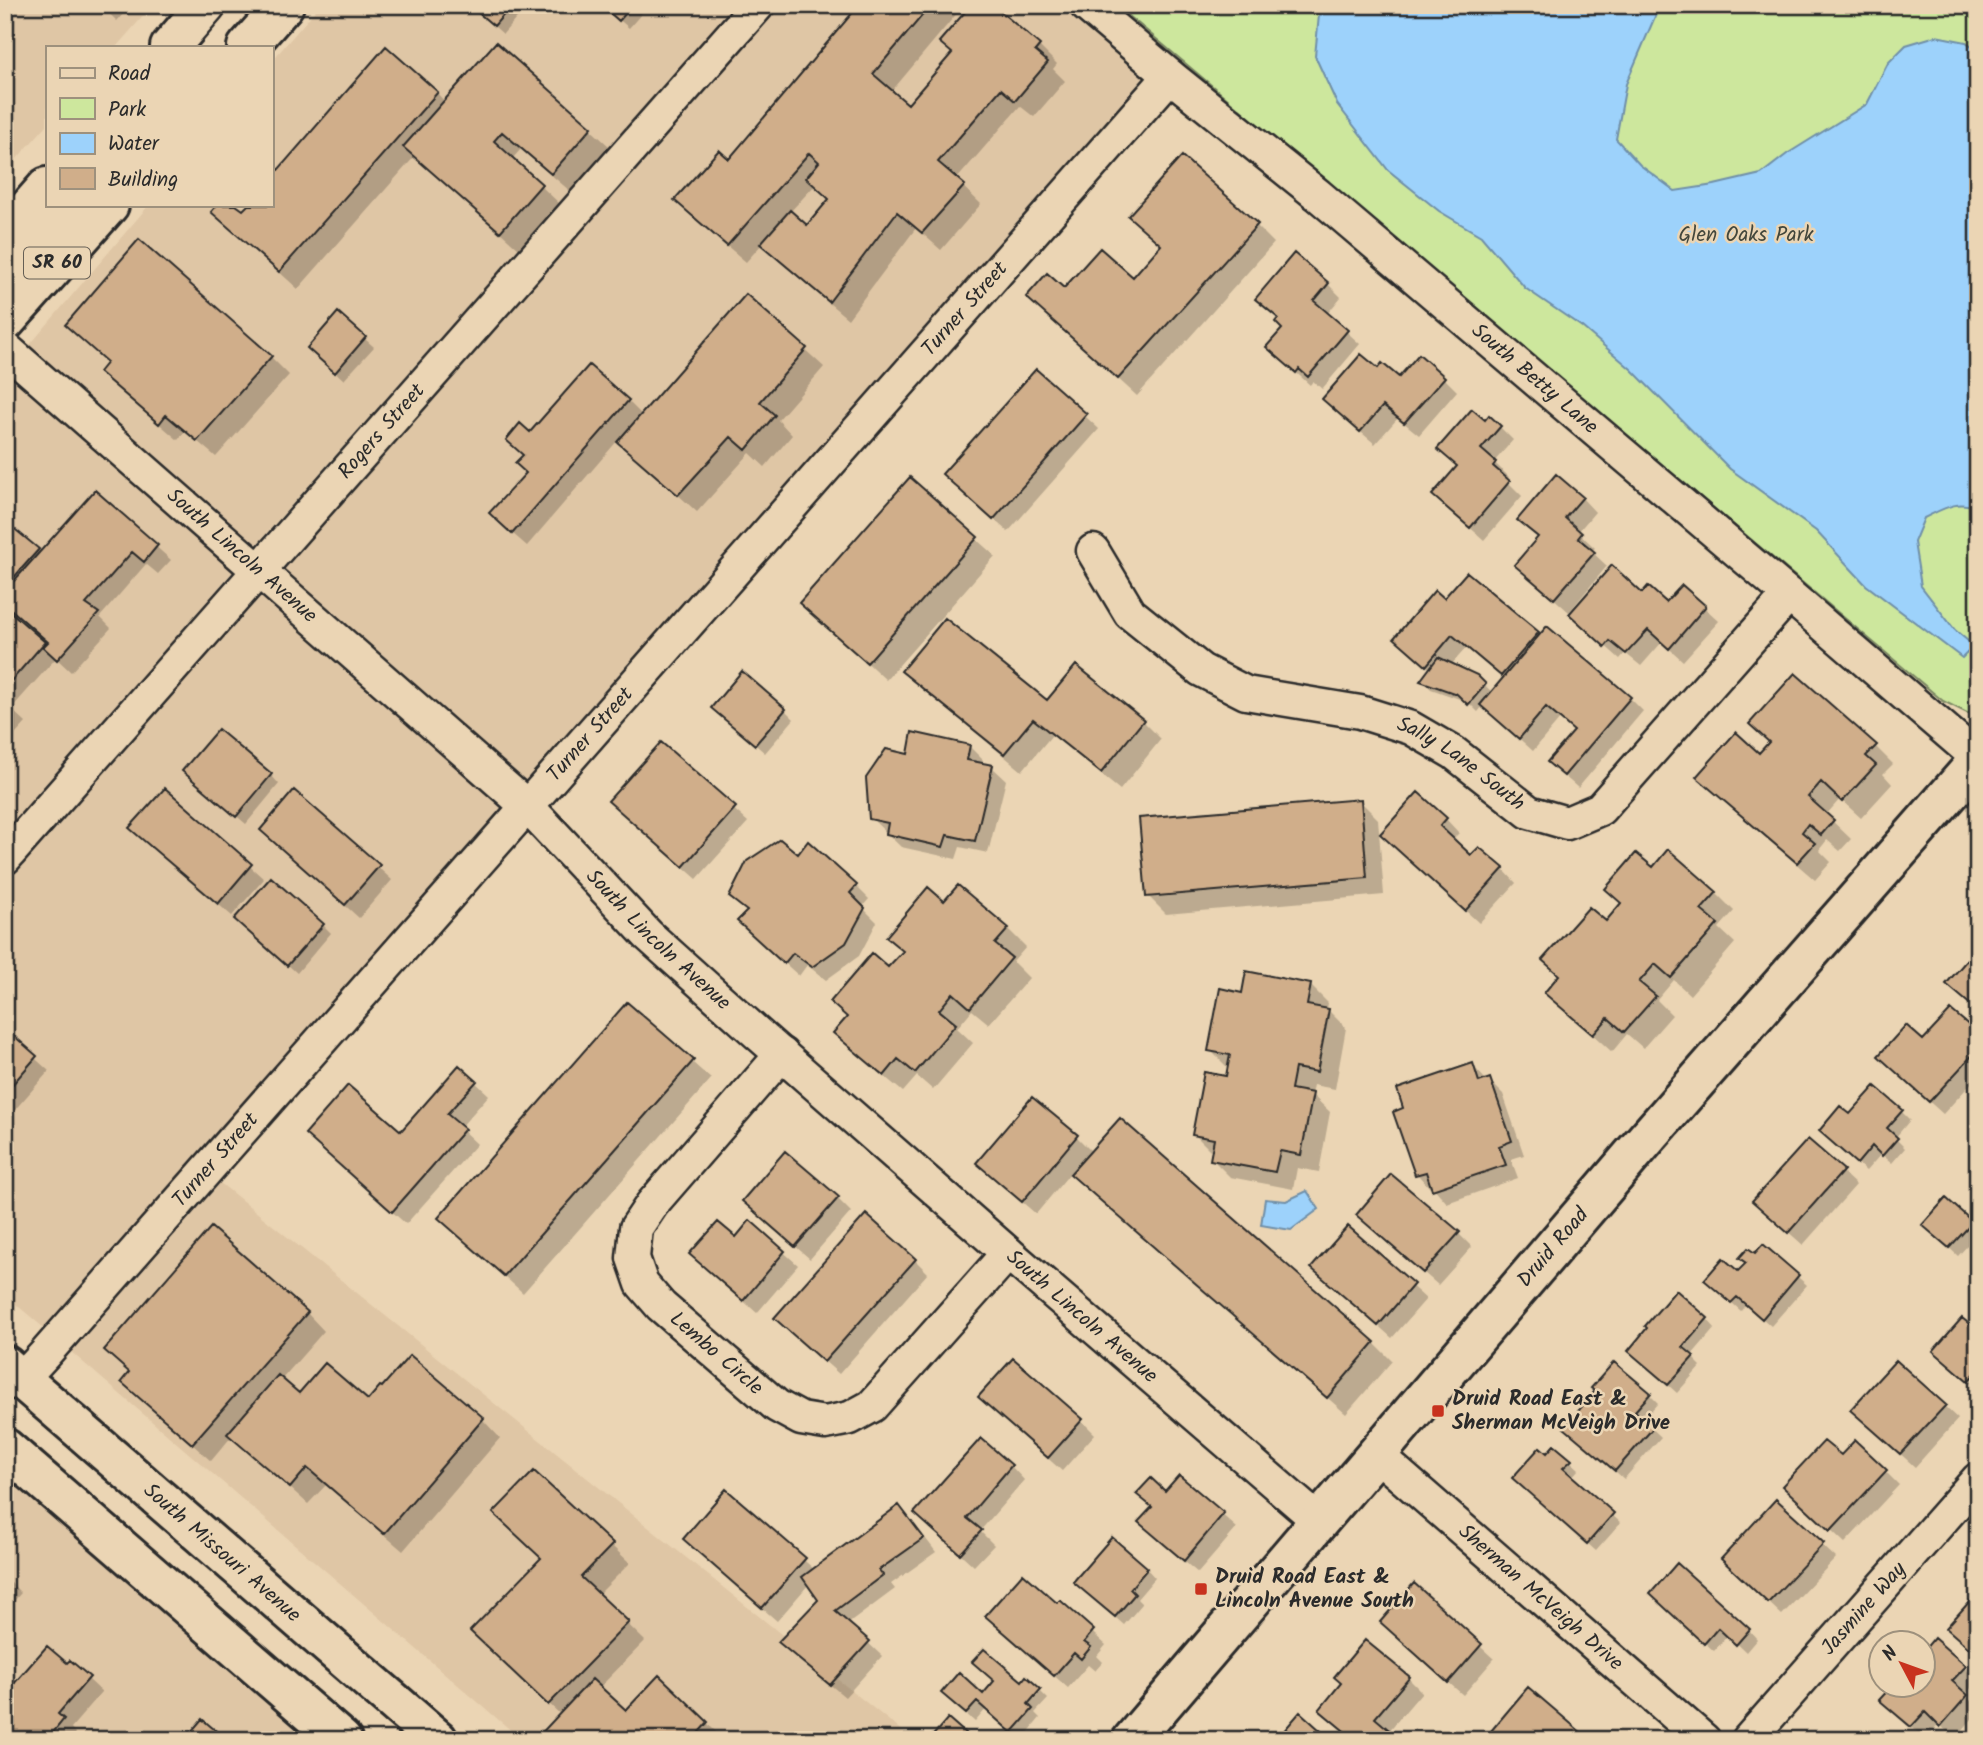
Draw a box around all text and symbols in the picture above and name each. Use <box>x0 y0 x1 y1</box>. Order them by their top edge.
legend <box>46 46 273 206</box>
text: Road <box>108 58 151 91</box>
text: Park <box>108 94 146 127</box>
text: Water <box>108 128 160 161</box>
text: Building <box>108 164 178 197</box>
park label: Glen Oaks Park <box>1678 219 1814 252</box>
road number: SR 60 <box>24 247 90 278</box>
street label: Turner Street <box>914 253 1017 364</box>
street label: South Betty Lane <box>1464 315 1606 443</box>
street label: Rogers Street <box>330 375 434 487</box>
street label: South Lincoln Avenue <box>159 480 325 632</box>
street label: Turner Street <box>539 679 642 790</box>
street label: Sally Lane South <box>1393 708 1532 819</box>
street label: South Lincoln Avenue <box>578 862 739 1019</box>
street label: Turner Street <box>164 1105 267 1215</box>
street label: Druid Road <box>1509 1200 1597 1295</box>
street label: South Lincoln Avenue <box>998 1241 1166 1392</box>
street label: Lembo Circle <box>662 1304 771 1404</box>
place label: Druid Road East & Sherman McVeigh Drive <box>1452 1383 1670 1440</box>
marker: Druid Road East & Sherman McVeigh Drive <box>1430 1403 1446 1419</box>
street label: South Missouri Avenue <box>136 1475 309 1631</box>
street label: Sherman McVeigh Drive <box>1451 1516 1631 1679</box>
street label: Jasmine Way <box>1813 1554 1914 1663</box>
place label: Druid Road East & Lincoln Avenue South <box>1215 1561 1414 1618</box>
marker: Druid Road East & Lincoln Avenue South <box>1193 1581 1209 1597</box>
north arrow <box>1868 1630 1938 1700</box>
text: N <box>1875 1640 1906 1669</box>

